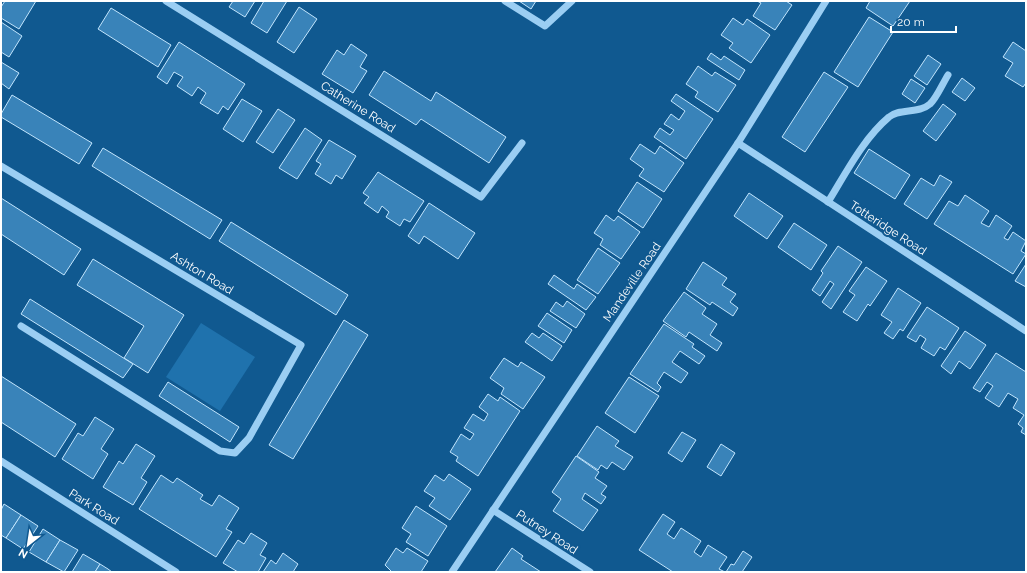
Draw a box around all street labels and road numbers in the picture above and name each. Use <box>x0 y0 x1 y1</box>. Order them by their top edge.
street label: Catherine Road <box>318 78 398 136</box>
street label: Totteridge Road <box>847 198 929 258</box>
street label: Mandeville Road <box>600 240 664 324</box>
street label: Ashton Road <box>168 249 236 297</box>
street label: Park Road <box>66 486 122 528</box>
street label: Putney Road <box>514 507 580 557</box>

